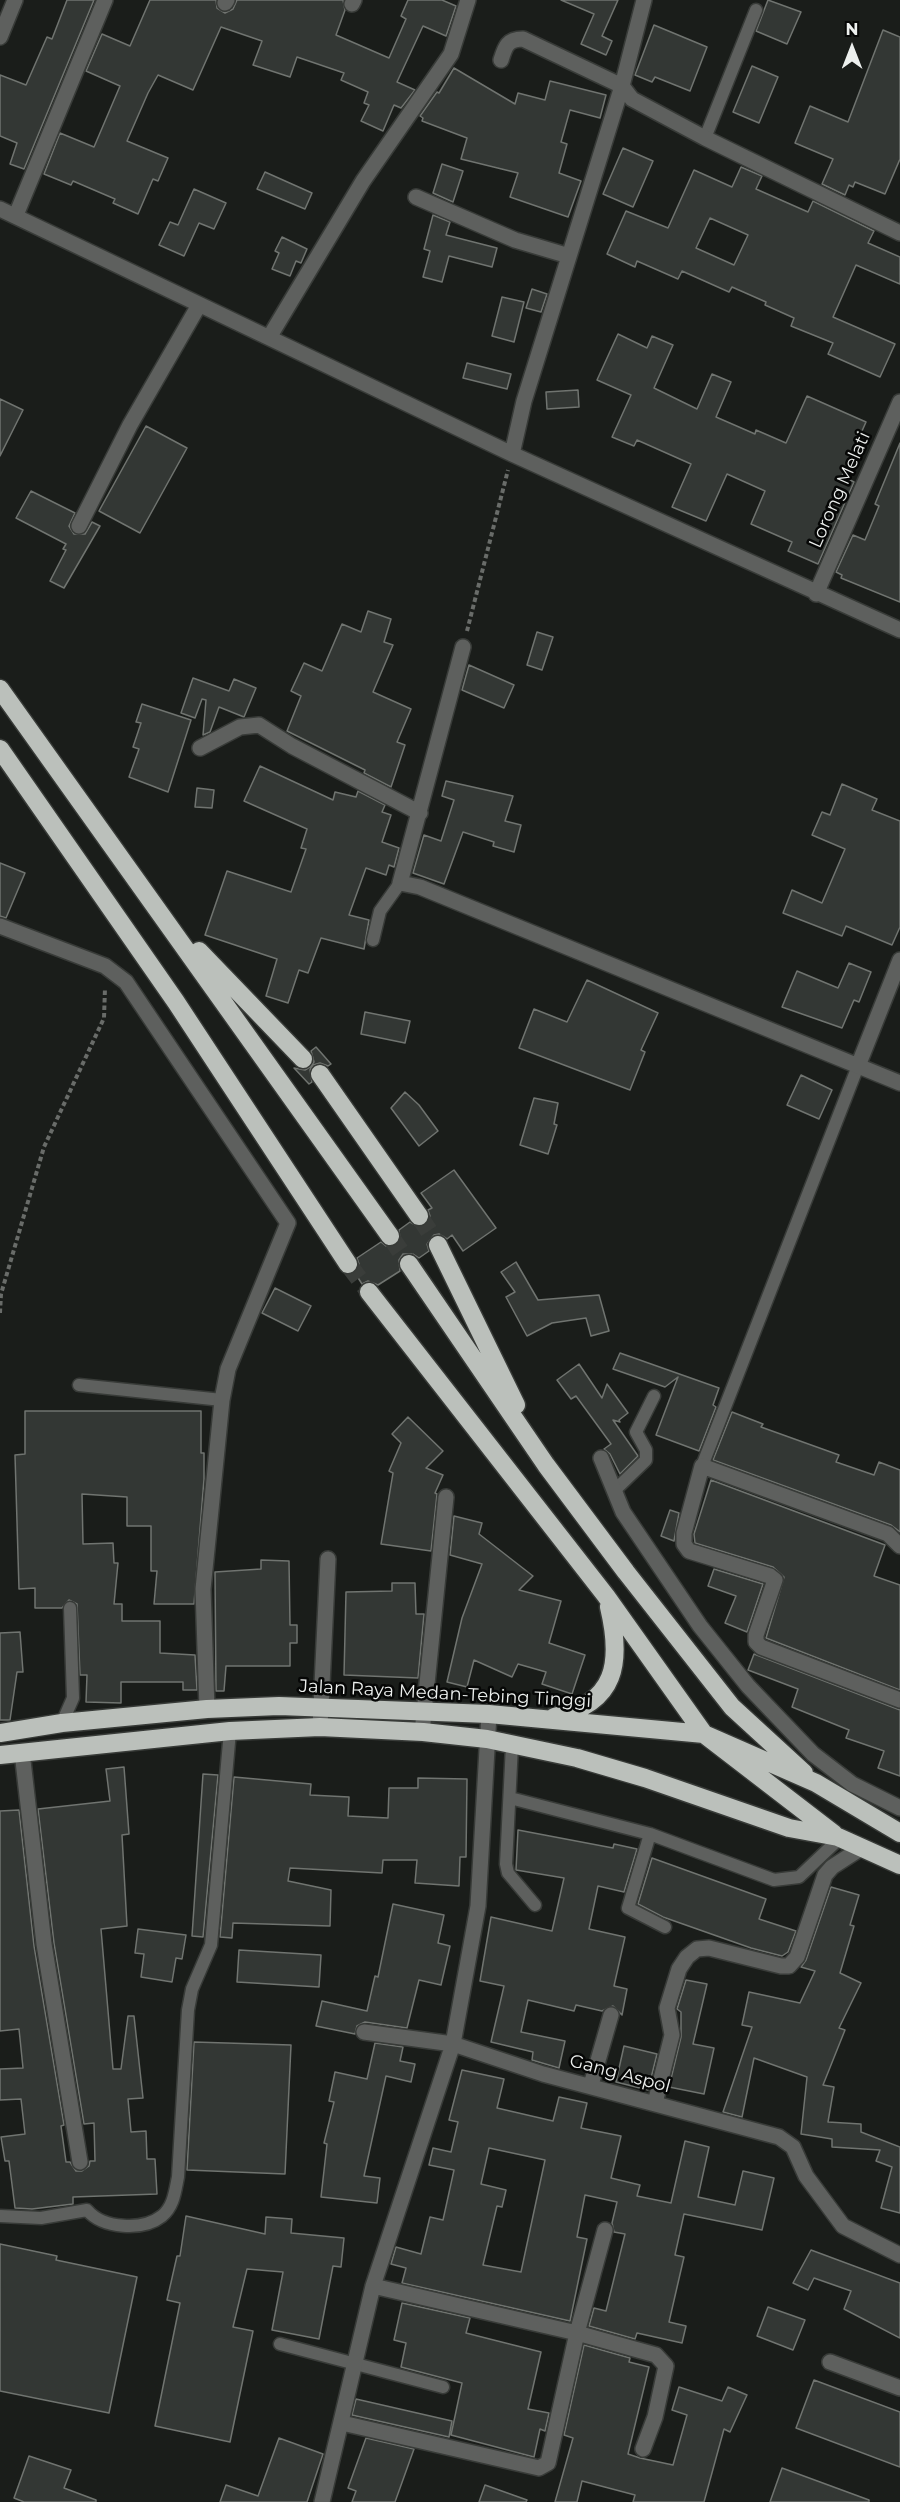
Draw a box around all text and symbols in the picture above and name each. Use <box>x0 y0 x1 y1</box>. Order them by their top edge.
north arrow <box>822 18 882 78</box>
text: N <box>846 20 858 39</box>
street label: Lorong Melati <box>805 429 875 551</box>
street label: Jalan Raya Medan-Tebing Tinggi <box>298 1676 592 1712</box>
street label: Gang Aspol <box>567 2050 673 2098</box>

